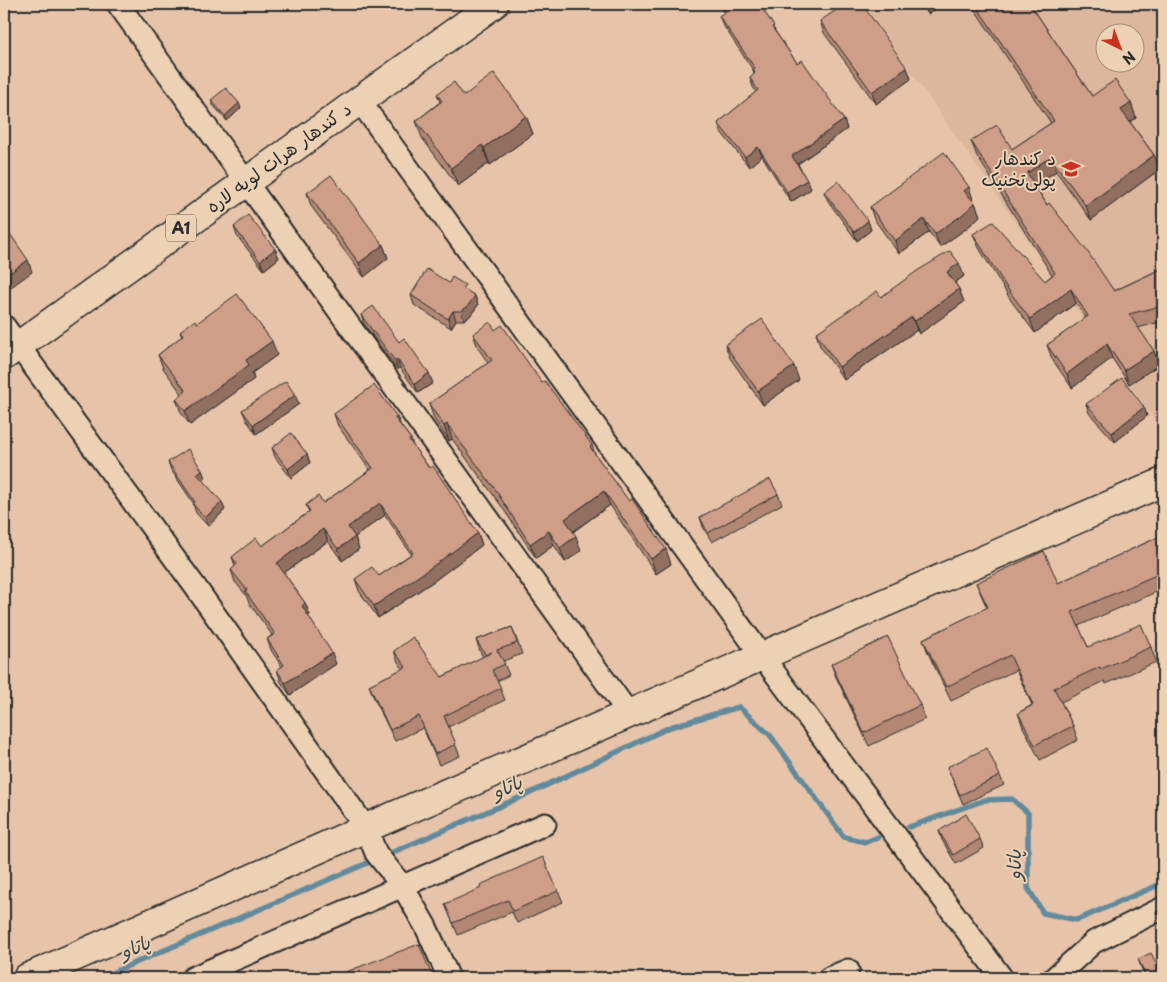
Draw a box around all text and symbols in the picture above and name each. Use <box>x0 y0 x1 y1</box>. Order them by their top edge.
north arrow <box>1094 22 1144 72</box>
text: N <box>1118 47 1140 70</box>
street label: د کندهار هرات لویه لاره <box>200 95 356 219</box>
place label: د کندهار پولی‌تخنیک <box>981 144 1056 192</box>
school or university icon: د کندهار پولی‌تخنیک <box>1060 158 1082 180</box>
road number: A1 <box>166 214 196 242</box>
water label: پاتاو <box>484 767 527 806</box>
water label: پاتاو <box>999 849 1027 883</box>
water label: پاتاو <box>112 927 154 966</box>

